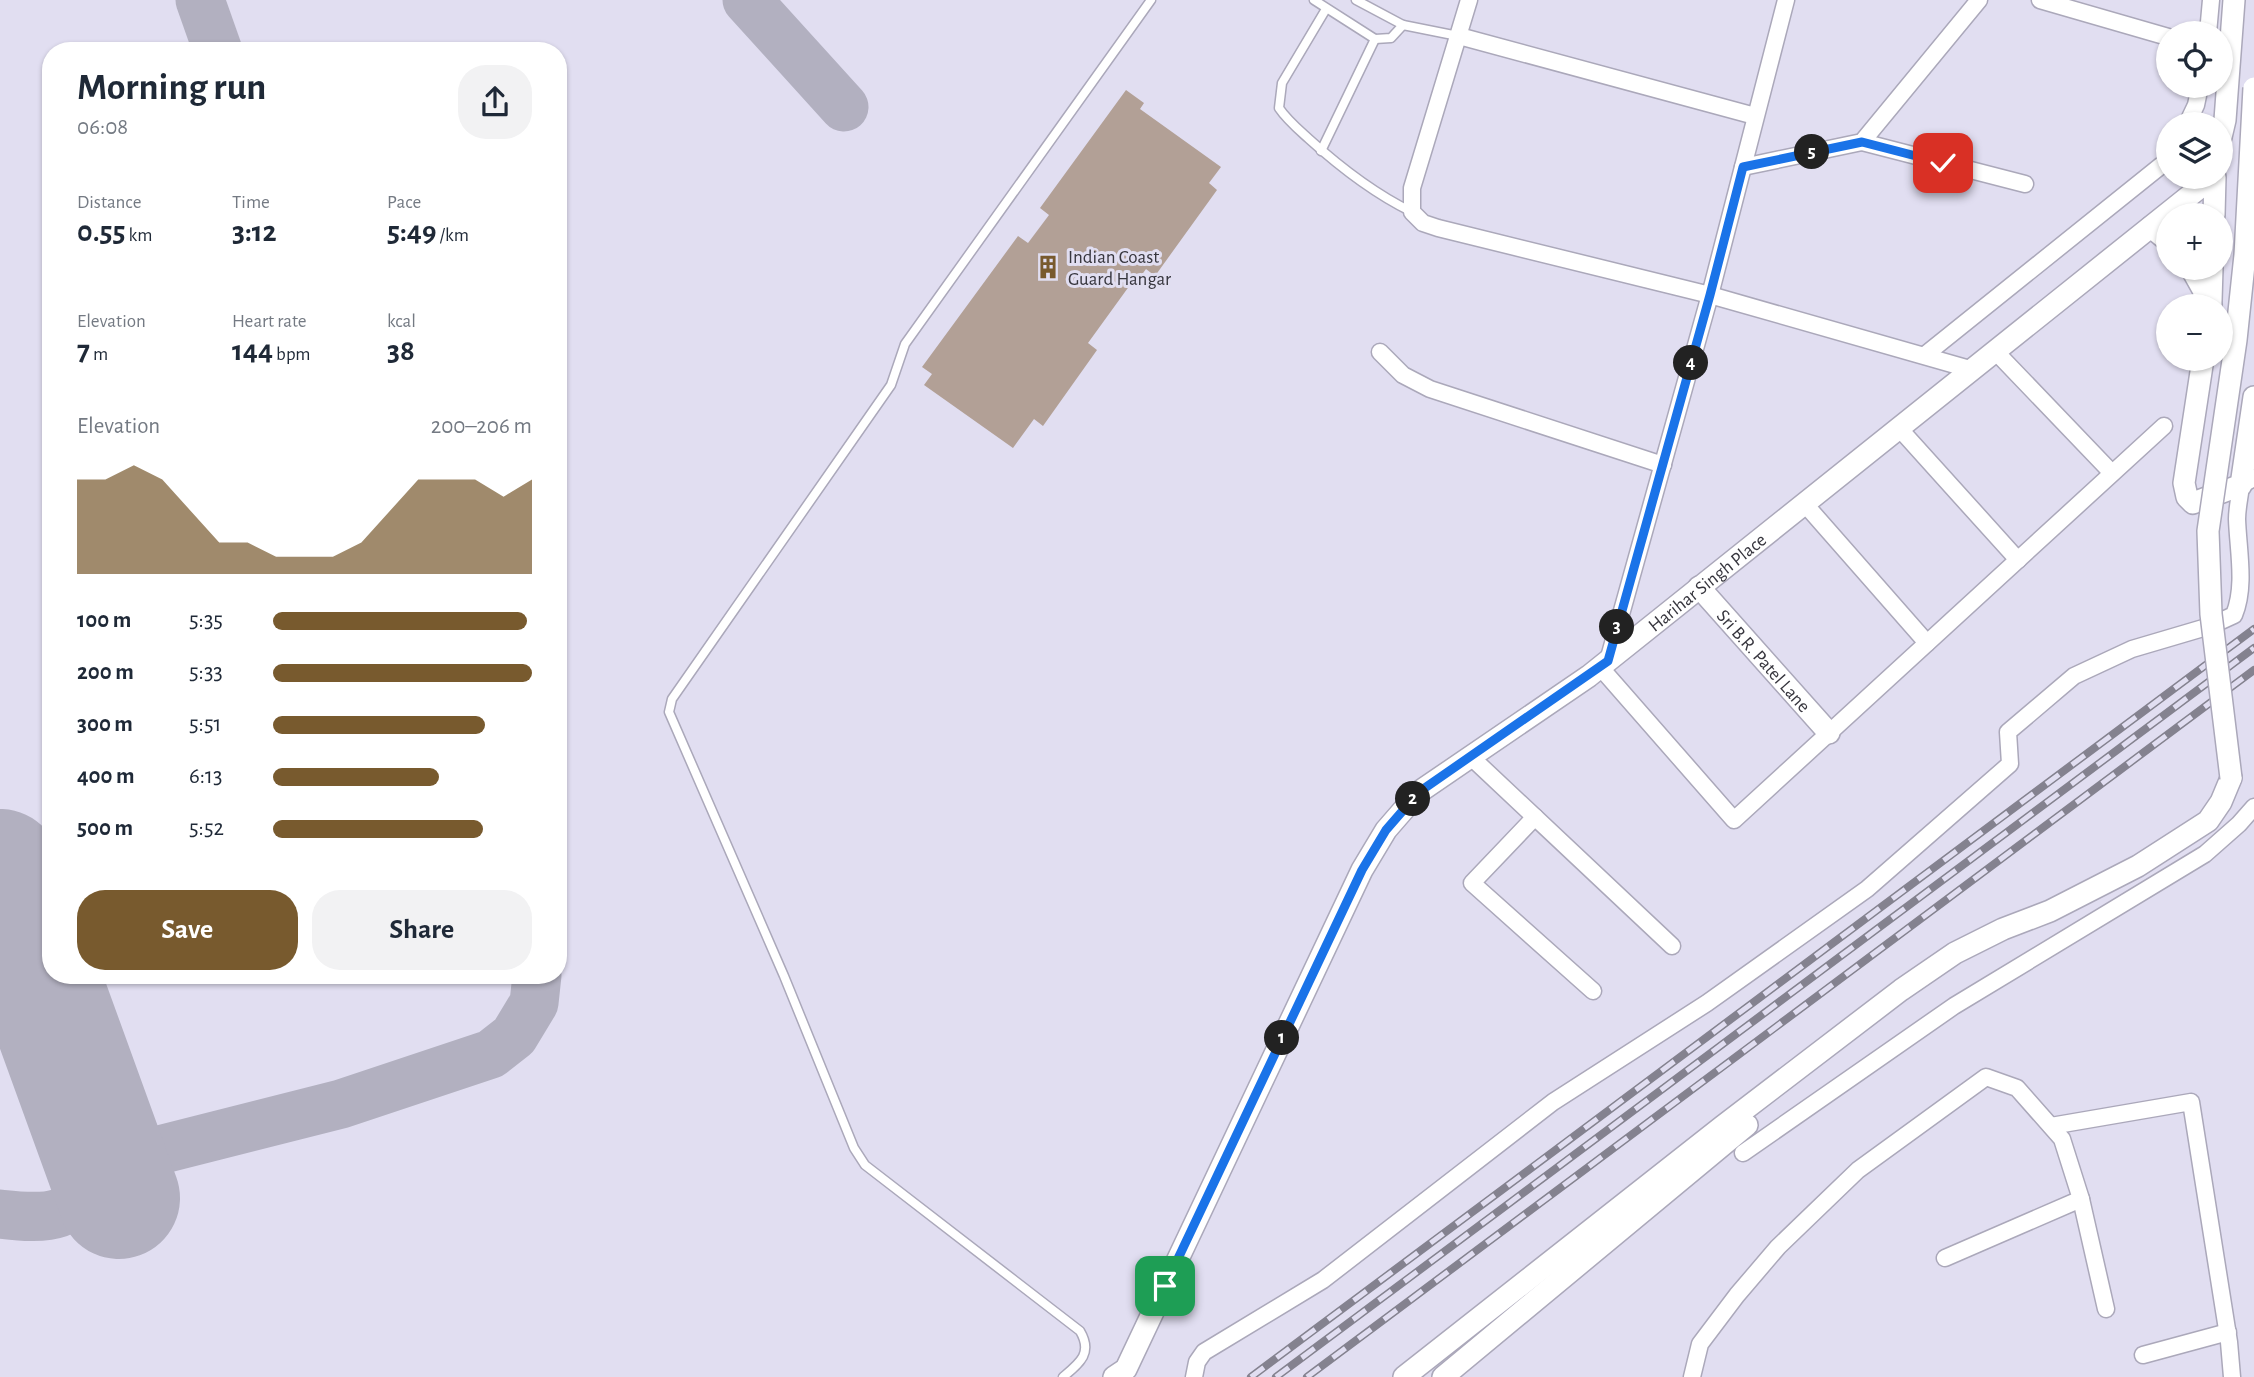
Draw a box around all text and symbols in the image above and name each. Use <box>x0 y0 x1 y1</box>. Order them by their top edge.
map controls <box>2156 21 2233 371</box>
button: locate <box>2156 21 2233 98</box>
button: share <box>458 65 532 139</box>
text: Morning run <box>77 69 266 107</box>
button: layers <box>2156 112 2233 189</box>
text: 06:08 <box>77 116 128 139</box>
pin <box>1913 133 1973 193</box>
pin: 5 <box>1794 134 1829 170</box>
text: 5 <box>1807 142 1816 161</box>
icon: check <box>1924 144 1962 182</box>
text: Distance <box>77 193 141 212</box>
text: Time <box>232 193 270 212</box>
text: Pace <box>387 193 421 212</box>
button: + <box>2156 203 2233 280</box>
text: 0.55 <box>77 217 125 247</box>
text: 3:12 <box>232 217 277 247</box>
text: 5:49 <box>387 217 436 247</box>
text: km <box>125 226 152 245</box>
text: /km <box>436 226 469 245</box>
place label: Indian Coast Guard Hangar <box>1068 248 1171 289</box>
building icon: Indian Coast Guard Hangar <box>1034 253 1062 281</box>
button: − <box>2156 294 2233 371</box>
text: Elevation <box>77 312 146 331</box>
text: Heart rate <box>232 312 307 331</box>
text: kcal <box>387 312 416 331</box>
text: 7 <box>77 336 90 366</box>
text: 144 <box>232 336 273 366</box>
text: 38 <box>387 336 415 366</box>
text: m <box>90 345 108 364</box>
text: bpm <box>273 345 311 364</box>
pin: 4 <box>1674 346 1708 380</box>
text: 4 <box>1686 353 1695 372</box>
text: Elevation <box>77 415 160 438</box>
text: 200–206 m <box>431 415 532 438</box>
street label: Harihar Singh Place <box>1645 530 1770 636</box>
street label: Sri B.R. Patel Lane <box>1713 606 1813 716</box>
text: 100 m <box>77 609 131 632</box>
text: 5:35 <box>189 609 223 632</box>
pin: 3 <box>1600 610 1634 644</box>
text: 3 <box>1612 617 1621 636</box>
text: 200 m <box>77 661 134 684</box>
text: 5:33 <box>189 661 223 684</box>
text: 300 m <box>77 713 133 736</box>
text: 5:51 <box>189 713 221 736</box>
text: 400 m <box>77 765 135 788</box>
text: 6:13 <box>189 765 222 788</box>
pin: 2 <box>1396 782 1430 816</box>
text: 2 <box>1408 789 1417 808</box>
text: 500 m <box>77 817 133 840</box>
text: 5:52 <box>189 817 224 840</box>
button: Save <box>77 890 298 970</box>
button: Share <box>312 890 532 970</box>
pin: 1 <box>1264 1020 1300 1056</box>
text: 1 <box>1278 1028 1285 1047</box>
pin <box>1135 1256 1195 1316</box>
icon: arrive <box>1146 1267 1184 1305</box>

